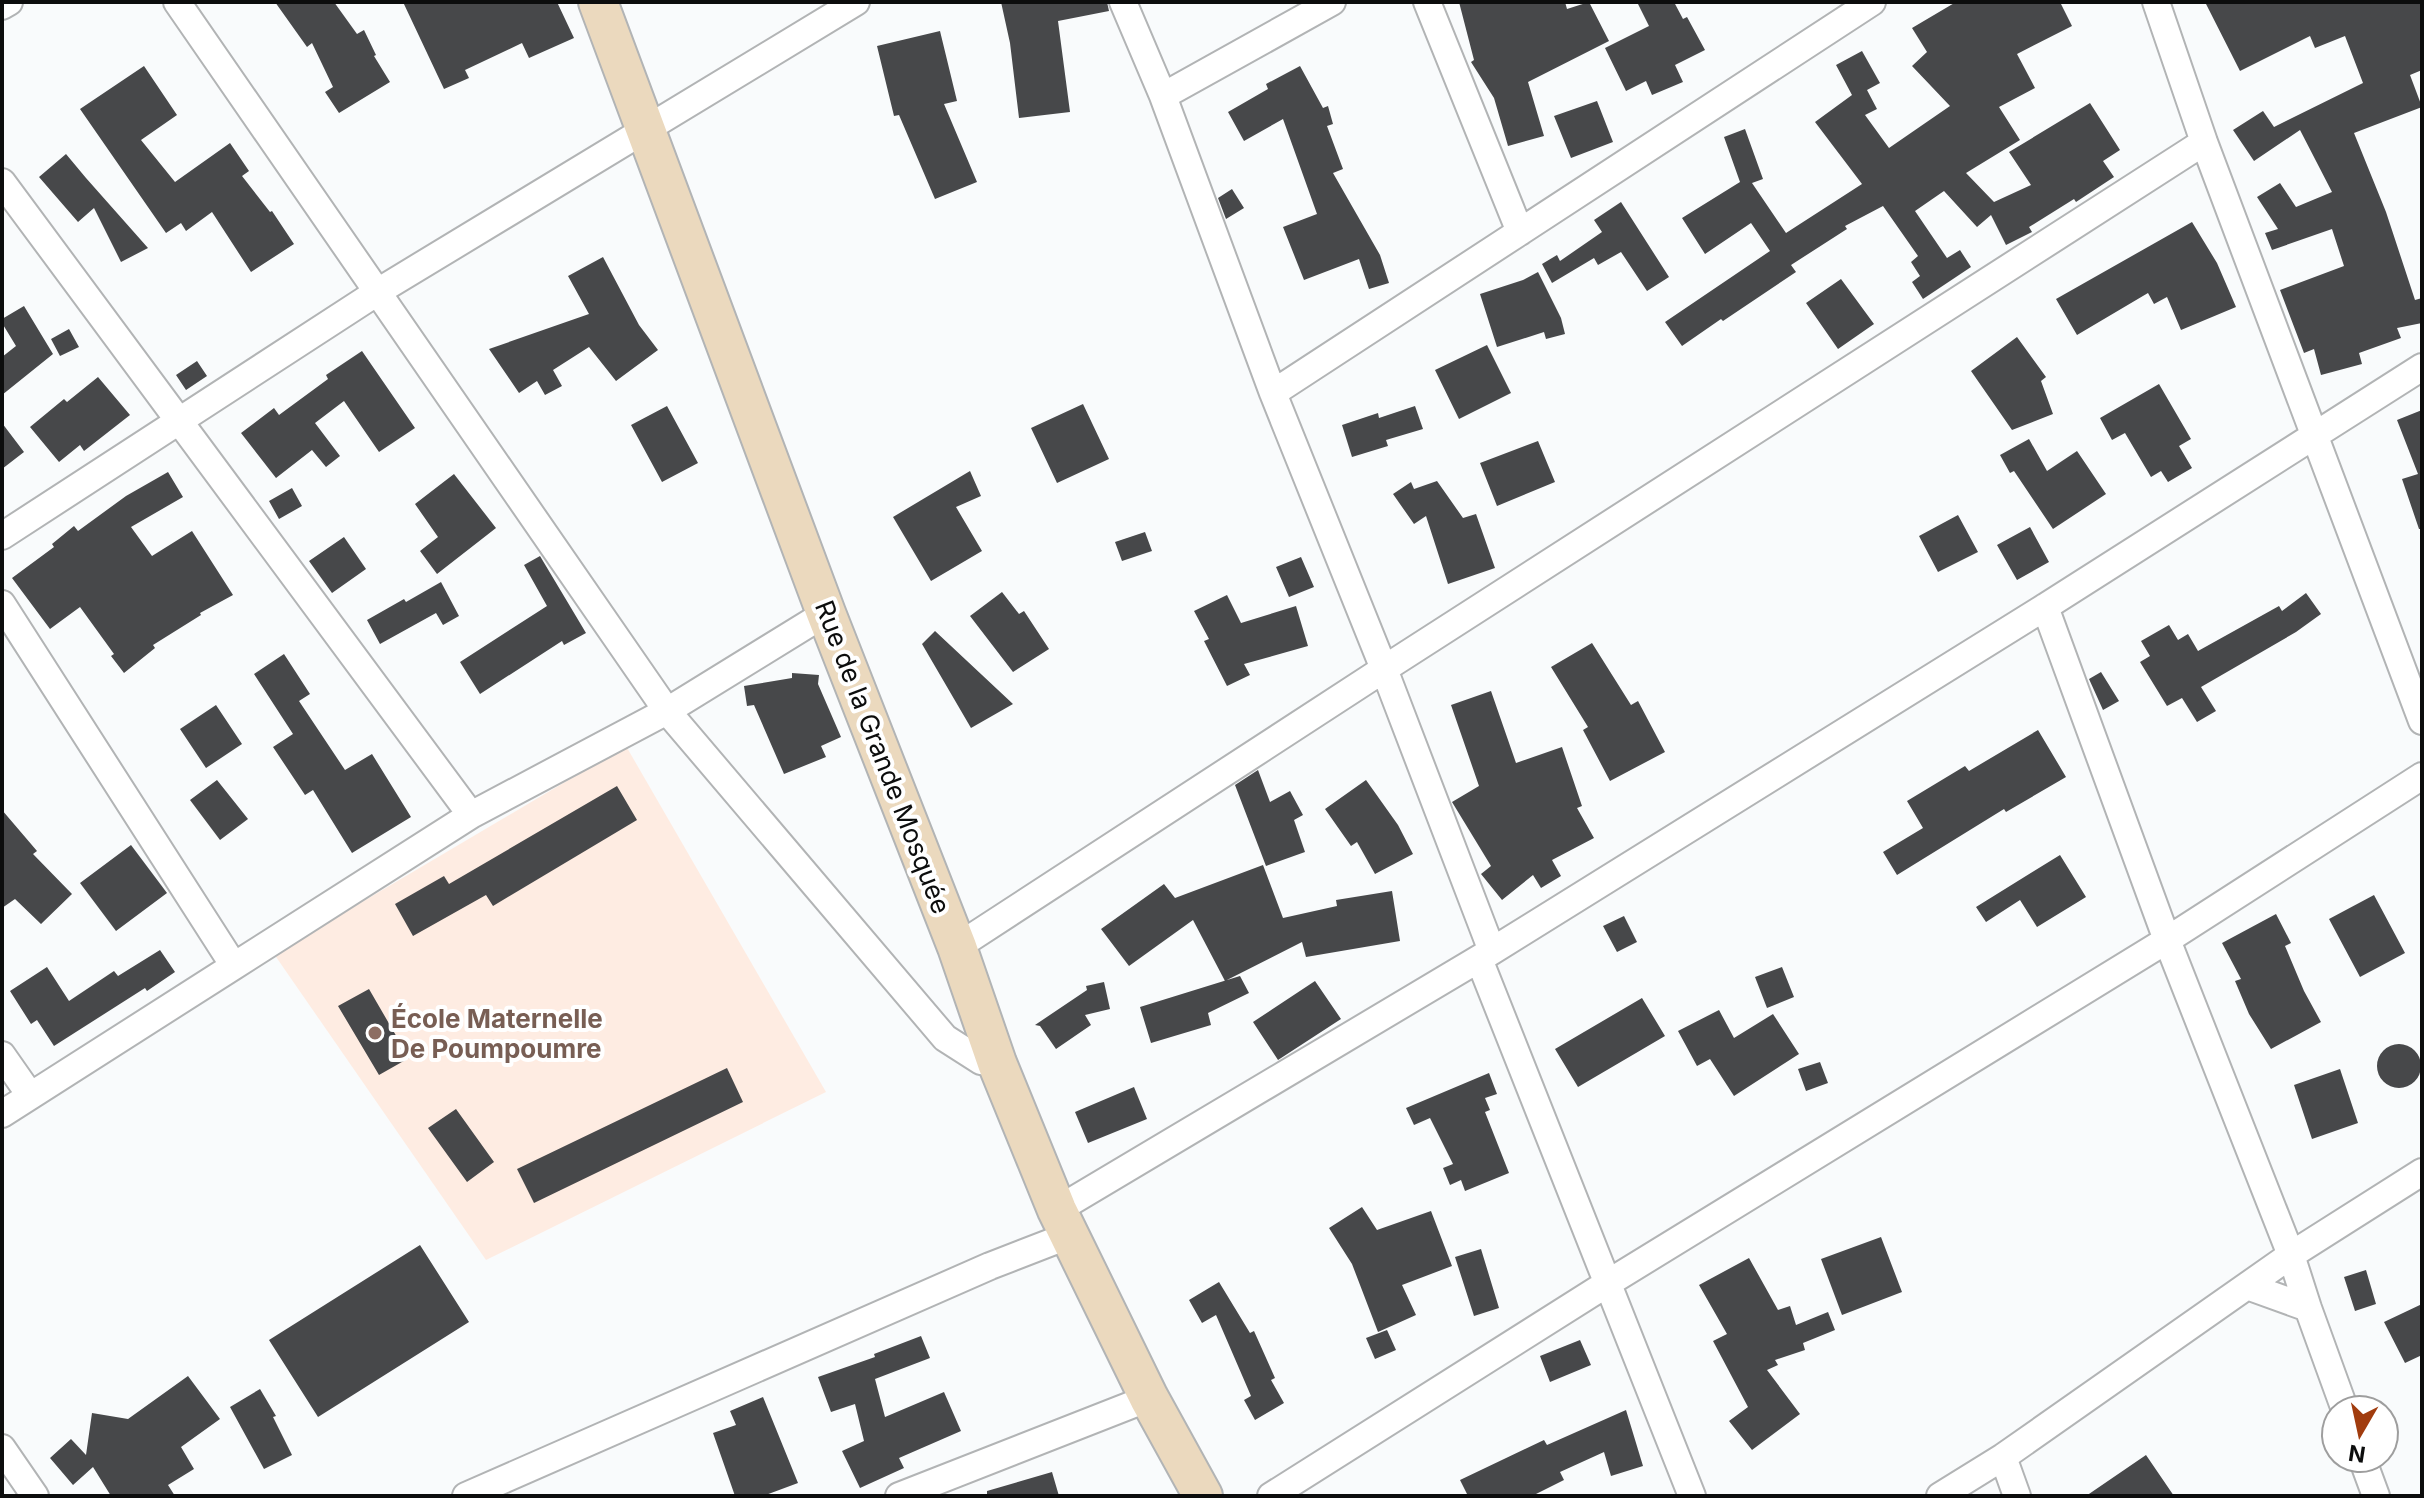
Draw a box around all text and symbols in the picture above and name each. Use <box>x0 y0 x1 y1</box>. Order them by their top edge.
street label: Rue de la Grande Mosquée <box>809 596 957 918</box>
place label: École Maternelle De Poumpoumre <box>391 1003 603 1064</box>
marker: École Maternelle De Poumpoumre <box>366 1024 384 1042</box>
north arrow <box>2320 1394 2400 1474</box>
text: N <box>2347 1440 2367 1468</box>

